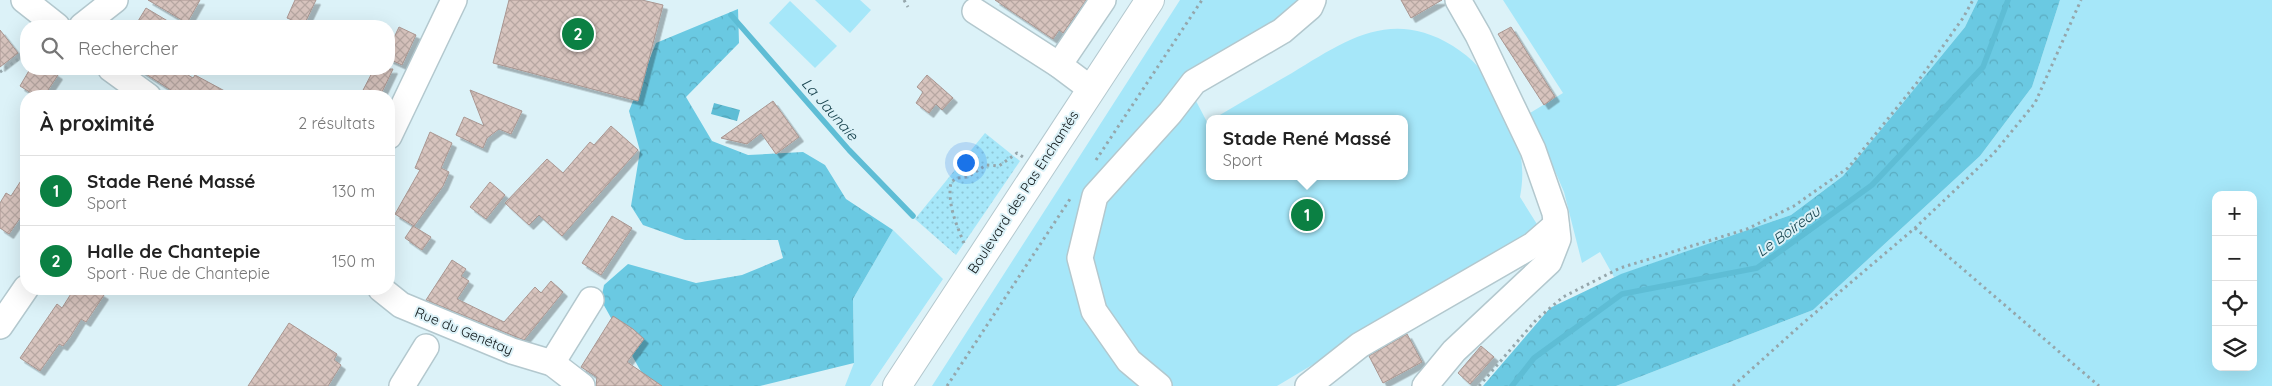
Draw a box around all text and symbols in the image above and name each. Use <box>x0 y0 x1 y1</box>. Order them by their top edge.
pin: 2 <box>562 15 594 53</box>
search box <box>20 20 395 75</box>
icon: search <box>38 34 66 62</box>
text: Rechercher <box>78 36 178 60</box>
water label: La Jaunaie <box>798 74 863 145</box>
street label: Boulevard des Pas Enchantés <box>964 107 1082 277</box>
text: À proximité <box>40 110 155 136</box>
text: 2 résultats <box>298 113 375 133</box>
popup <box>1206 115 1408 180</box>
text: Stade René Massé <box>1223 126 1391 150</box>
your location <box>953 150 979 176</box>
text: Sport <box>1223 150 1263 170</box>
text: Stade René Massé <box>87 169 256 193</box>
text: 1 <box>53 181 59 201</box>
text: 130 m <box>332 181 375 201</box>
map controls <box>2212 191 2257 371</box>
button: + <box>2212 191 2257 236</box>
text: Sport <box>87 193 127 213</box>
pin: 1 <box>1291 196 1323 234</box>
water label: Le Boireau <box>1752 201 1825 260</box>
button: − <box>2212 236 2257 281</box>
text: Halle de Chantepie <box>87 239 260 263</box>
text: 2 <box>51 251 61 271</box>
text: 150 m <box>332 251 375 271</box>
text: Sport · Rue de Chantepie <box>87 263 270 283</box>
button: locate <box>2212 281 2257 326</box>
street label: Rue du Genétay <box>412 303 516 359</box>
button: layers <box>2212 326 2257 371</box>

